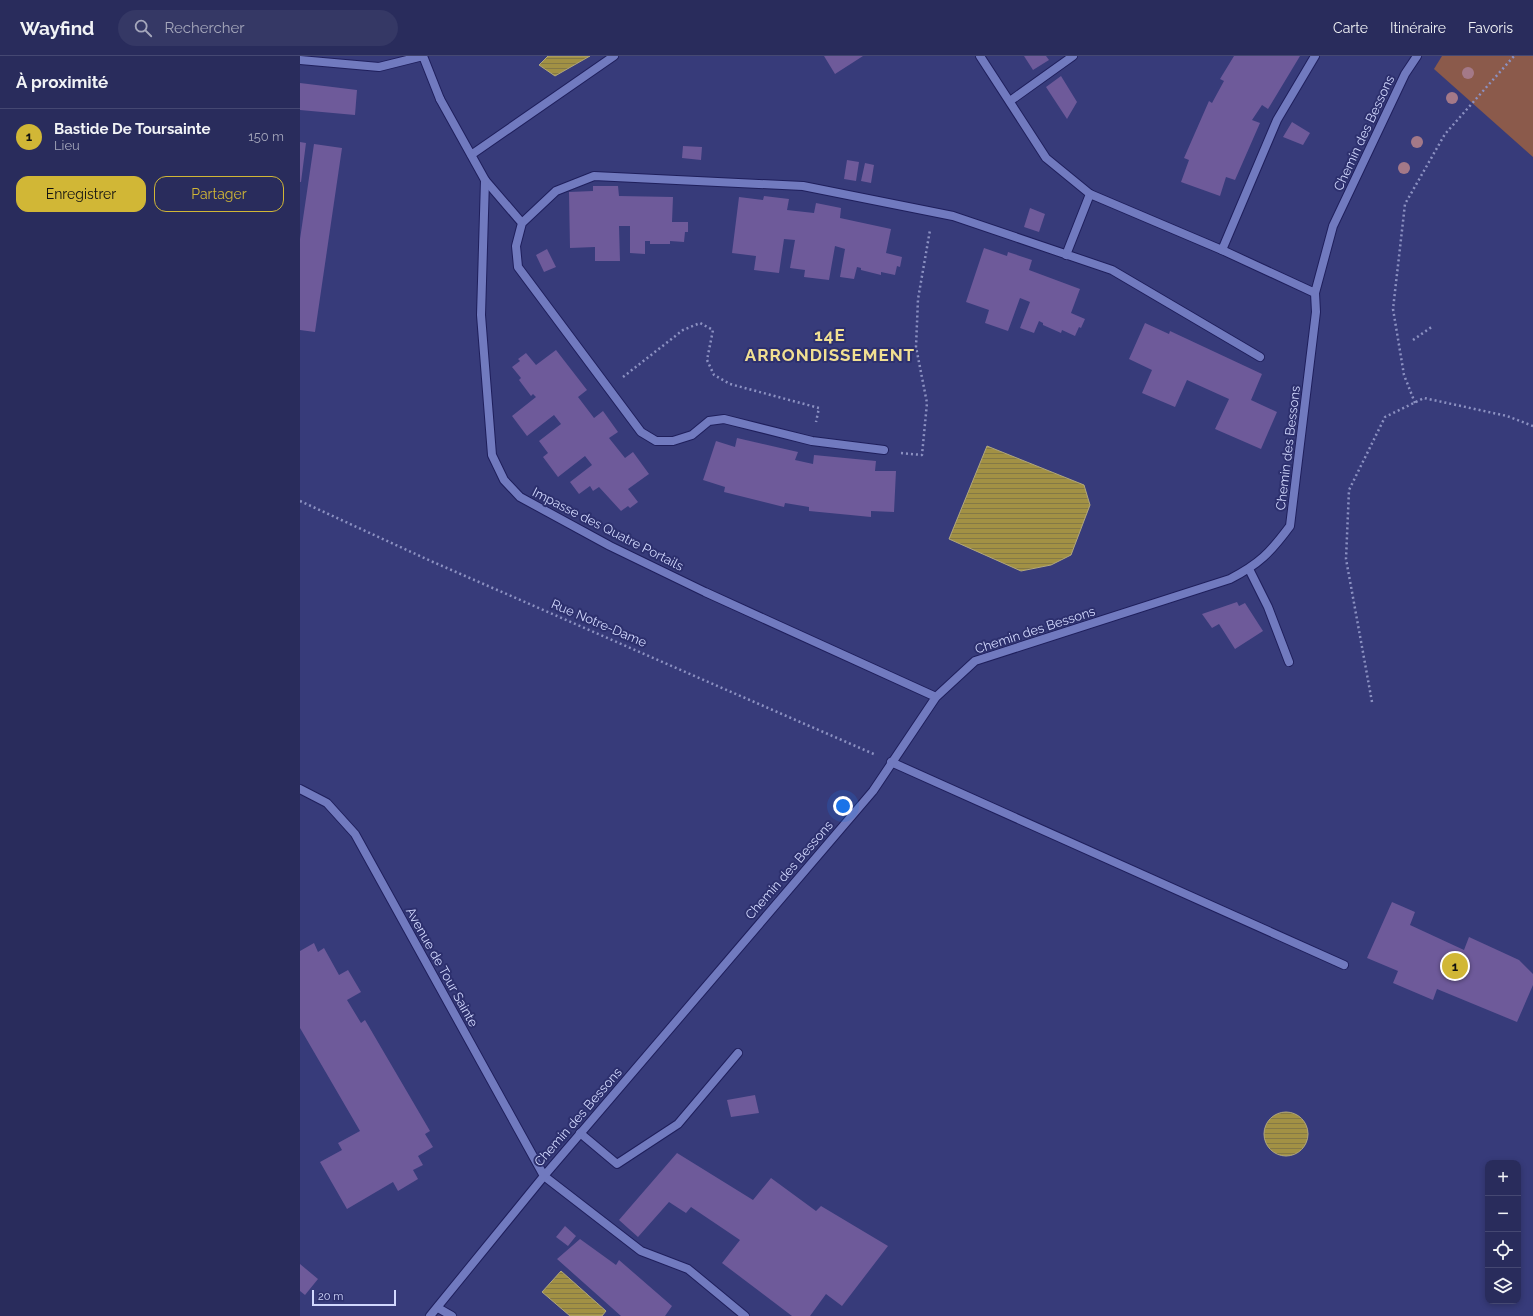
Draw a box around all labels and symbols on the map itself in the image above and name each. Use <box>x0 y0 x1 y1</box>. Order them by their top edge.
street label: Chemin des Bessons <box>1331 73 1397 193</box>
district label: 14E ARRONDISSEMENT <box>745 325 915 365</box>
street label: Chemin des Bessons <box>1273 385 1303 511</box>
street label: Impasse des Quatre Portails <box>530 484 686 574</box>
street label: Rue Notre-Dame <box>549 596 649 650</box>
street label: Chemin des Bessons <box>973 603 1097 657</box>
your location <box>833 796 853 816</box>
street label: Chemin des Bessons <box>742 818 836 922</box>
street label: Avenue de Tour Sainte <box>403 905 481 1030</box>
pin: 1 <box>1442 951 1468 981</box>
street label: Chemin des Bessons <box>531 1065 625 1169</box>
scale bar <box>312 1288 396 1307</box>

